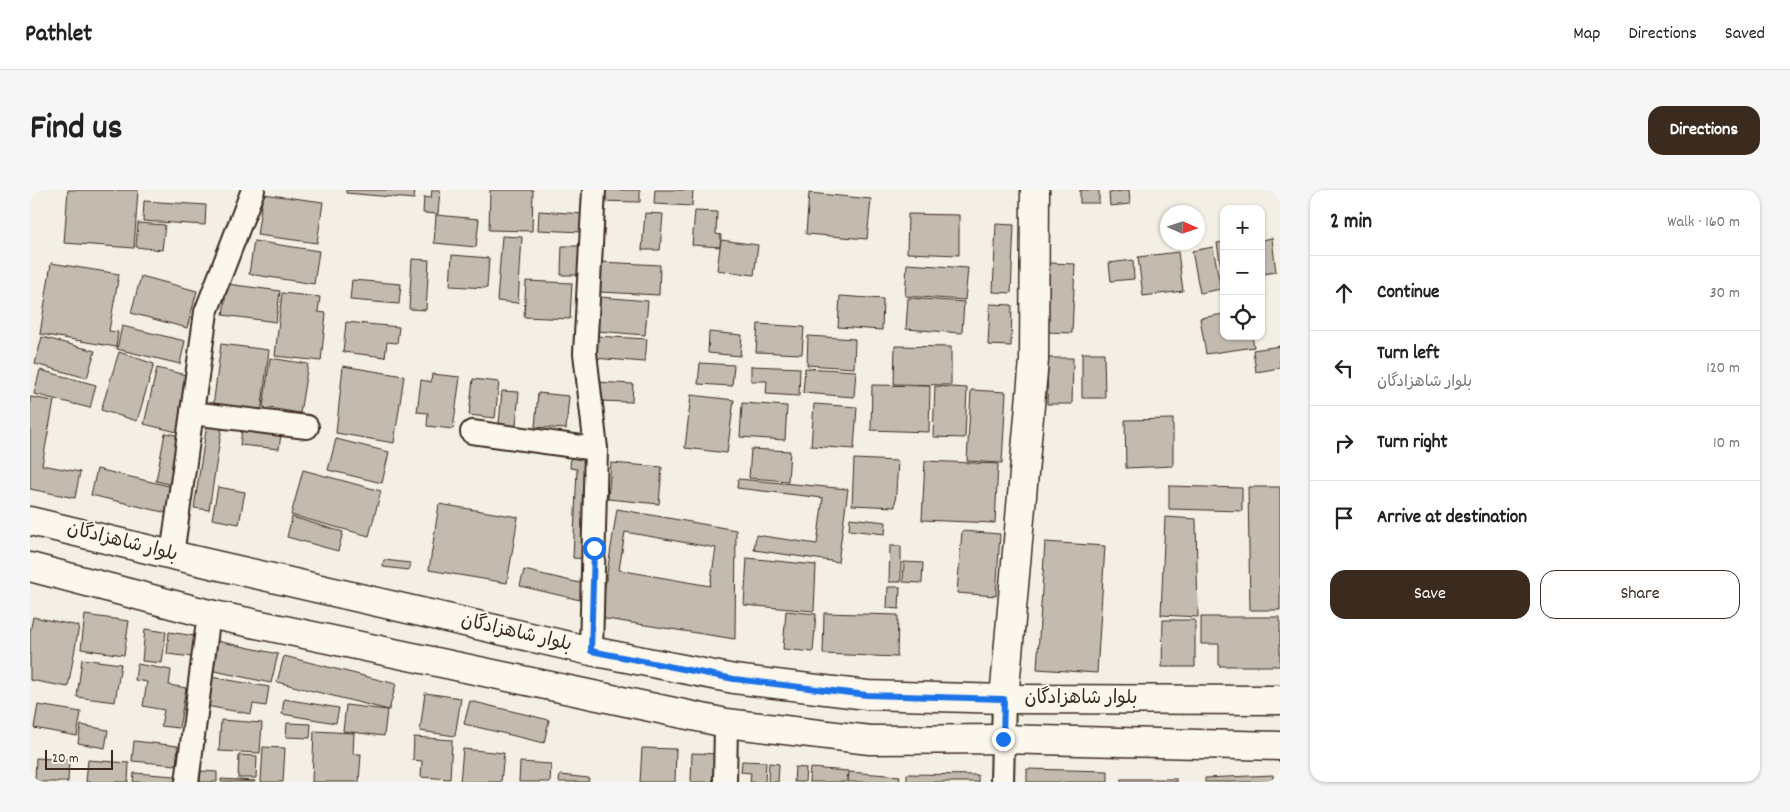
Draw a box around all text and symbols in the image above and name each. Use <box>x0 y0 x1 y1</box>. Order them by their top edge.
text: Pathlet <box>25 18 92 52</box>
text: Map <box>1573 22 1600 47</box>
text: Directions <box>1628 22 1697 47</box>
text: Saved <box>1725 22 1765 47</box>
text: Find us <box>30 105 122 155</box>
button: Directions <box>1648 106 1760 155</box>
north arrow <box>1160 205 1205 250</box>
map controls <box>1220 205 1265 340</box>
button: + <box>1220 205 1265 250</box>
text: 2 min <box>1330 208 1372 238</box>
text: Walk · 160 m <box>1667 211 1740 234</box>
button: − <box>1220 250 1265 295</box>
icon: ahead <box>1330 279 1358 307</box>
text: Continue <box>1377 280 1439 307</box>
text: 30 m <box>1710 282 1740 305</box>
button: locate <box>1220 295 1265 340</box>
text: Turn left <box>1377 341 1440 368</box>
icon: left <box>1330 354 1358 382</box>
text: 120 m <box>1706 357 1740 380</box>
text: بلوار شاهزادگان <box>1377 371 1472 394</box>
icon: right <box>1330 429 1358 457</box>
text: Turn right <box>1377 430 1448 457</box>
text: 10 m <box>1713 432 1740 455</box>
icon: arrive <box>1330 504 1358 532</box>
text: Arrive at destination <box>1377 505 1527 532</box>
street label: بلوار شاهزادگان <box>64 516 180 570</box>
route start <box>583 537 606 560</box>
button: Save <box>1330 570 1530 619</box>
button: Share <box>1540 570 1740 619</box>
street label: بلوار شاهزادگان <box>458 608 574 660</box>
street label: بلوار شاهزادگان <box>1024 686 1138 713</box>
route end <box>992 728 1015 751</box>
scale bar <box>45 747 112 770</box>
text: 20 m <box>52 749 79 769</box>

